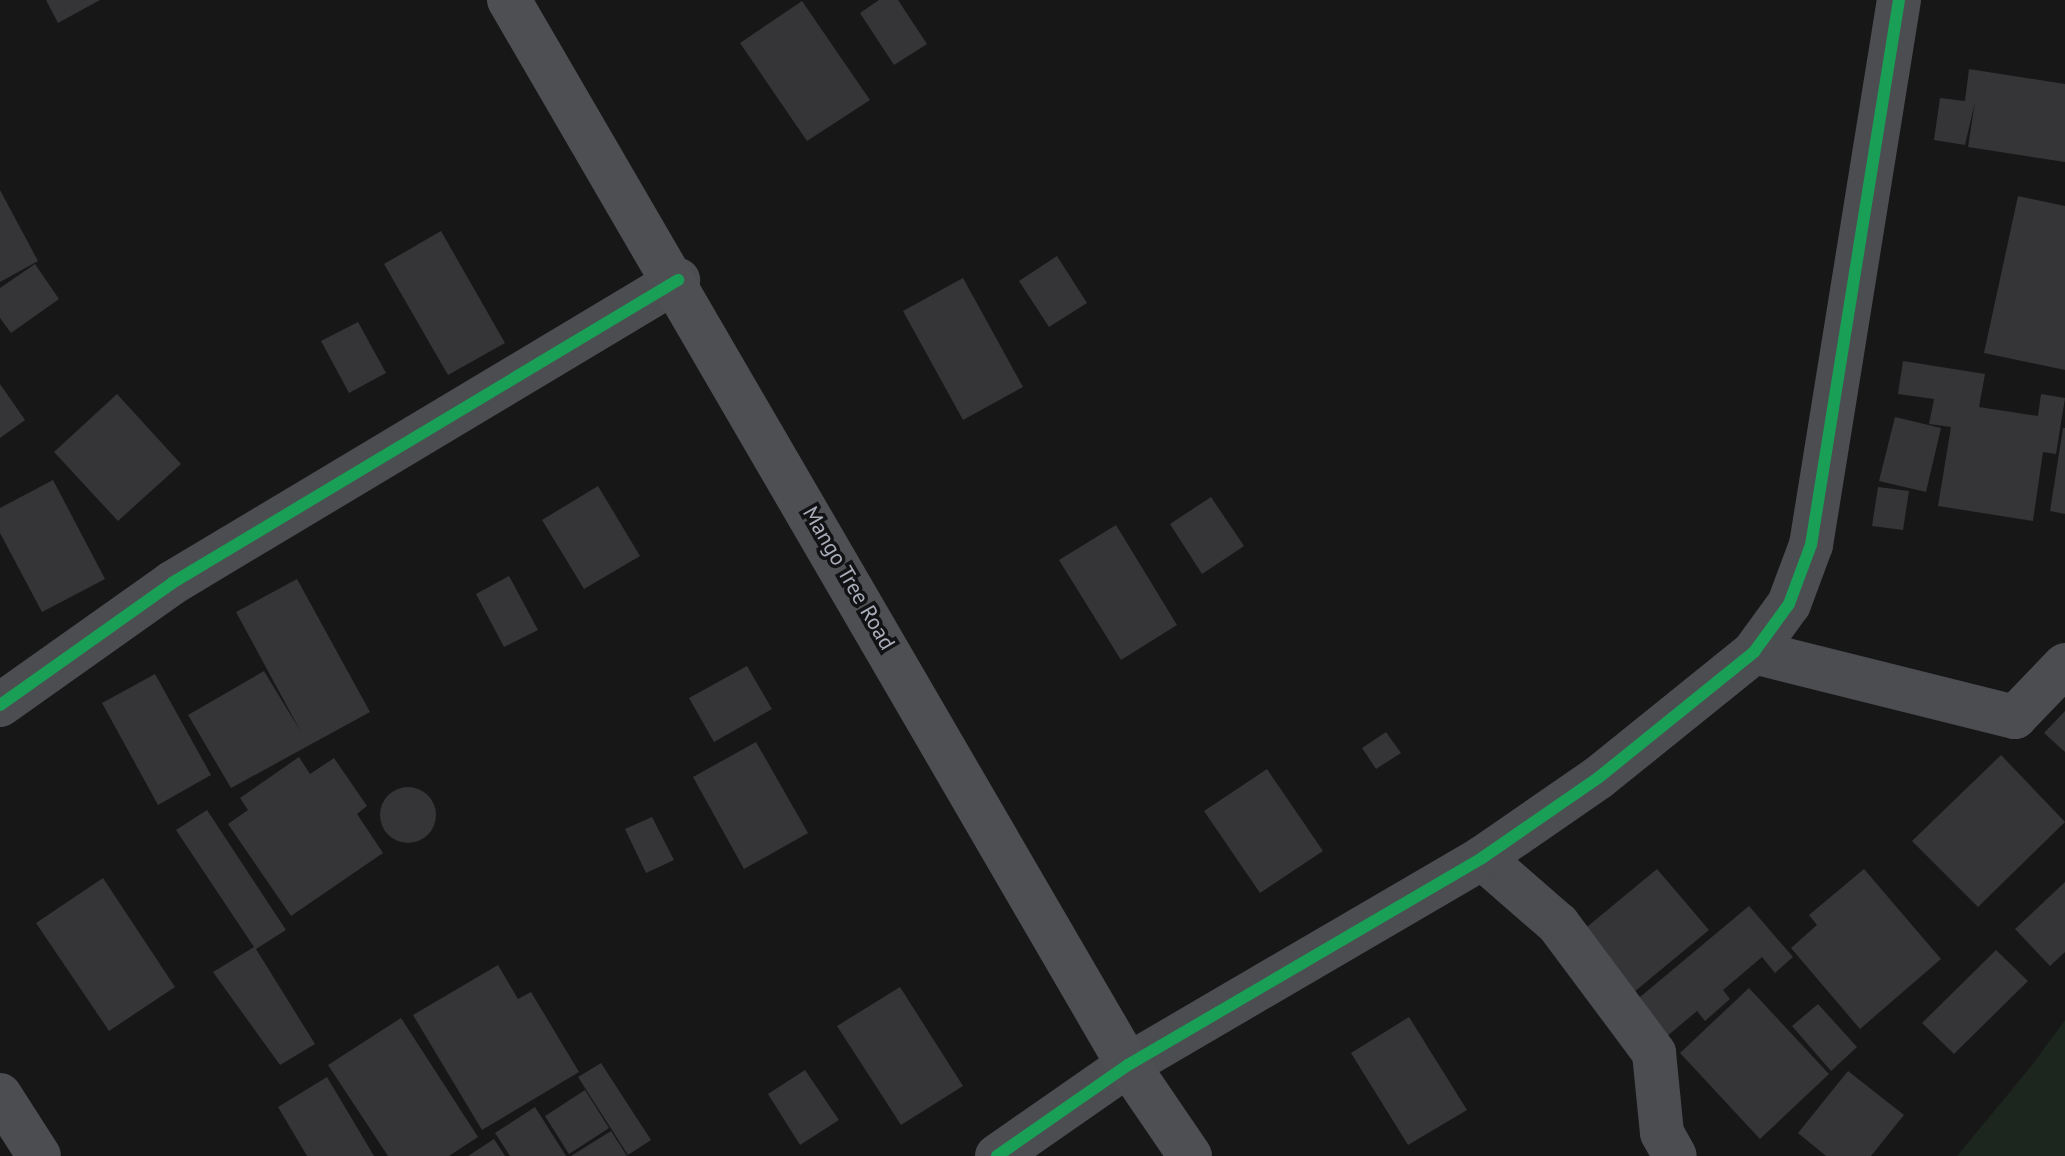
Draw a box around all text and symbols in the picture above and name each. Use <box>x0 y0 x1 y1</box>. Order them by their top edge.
street label: Mango Tree Road <box>797 501 901 655</box>

